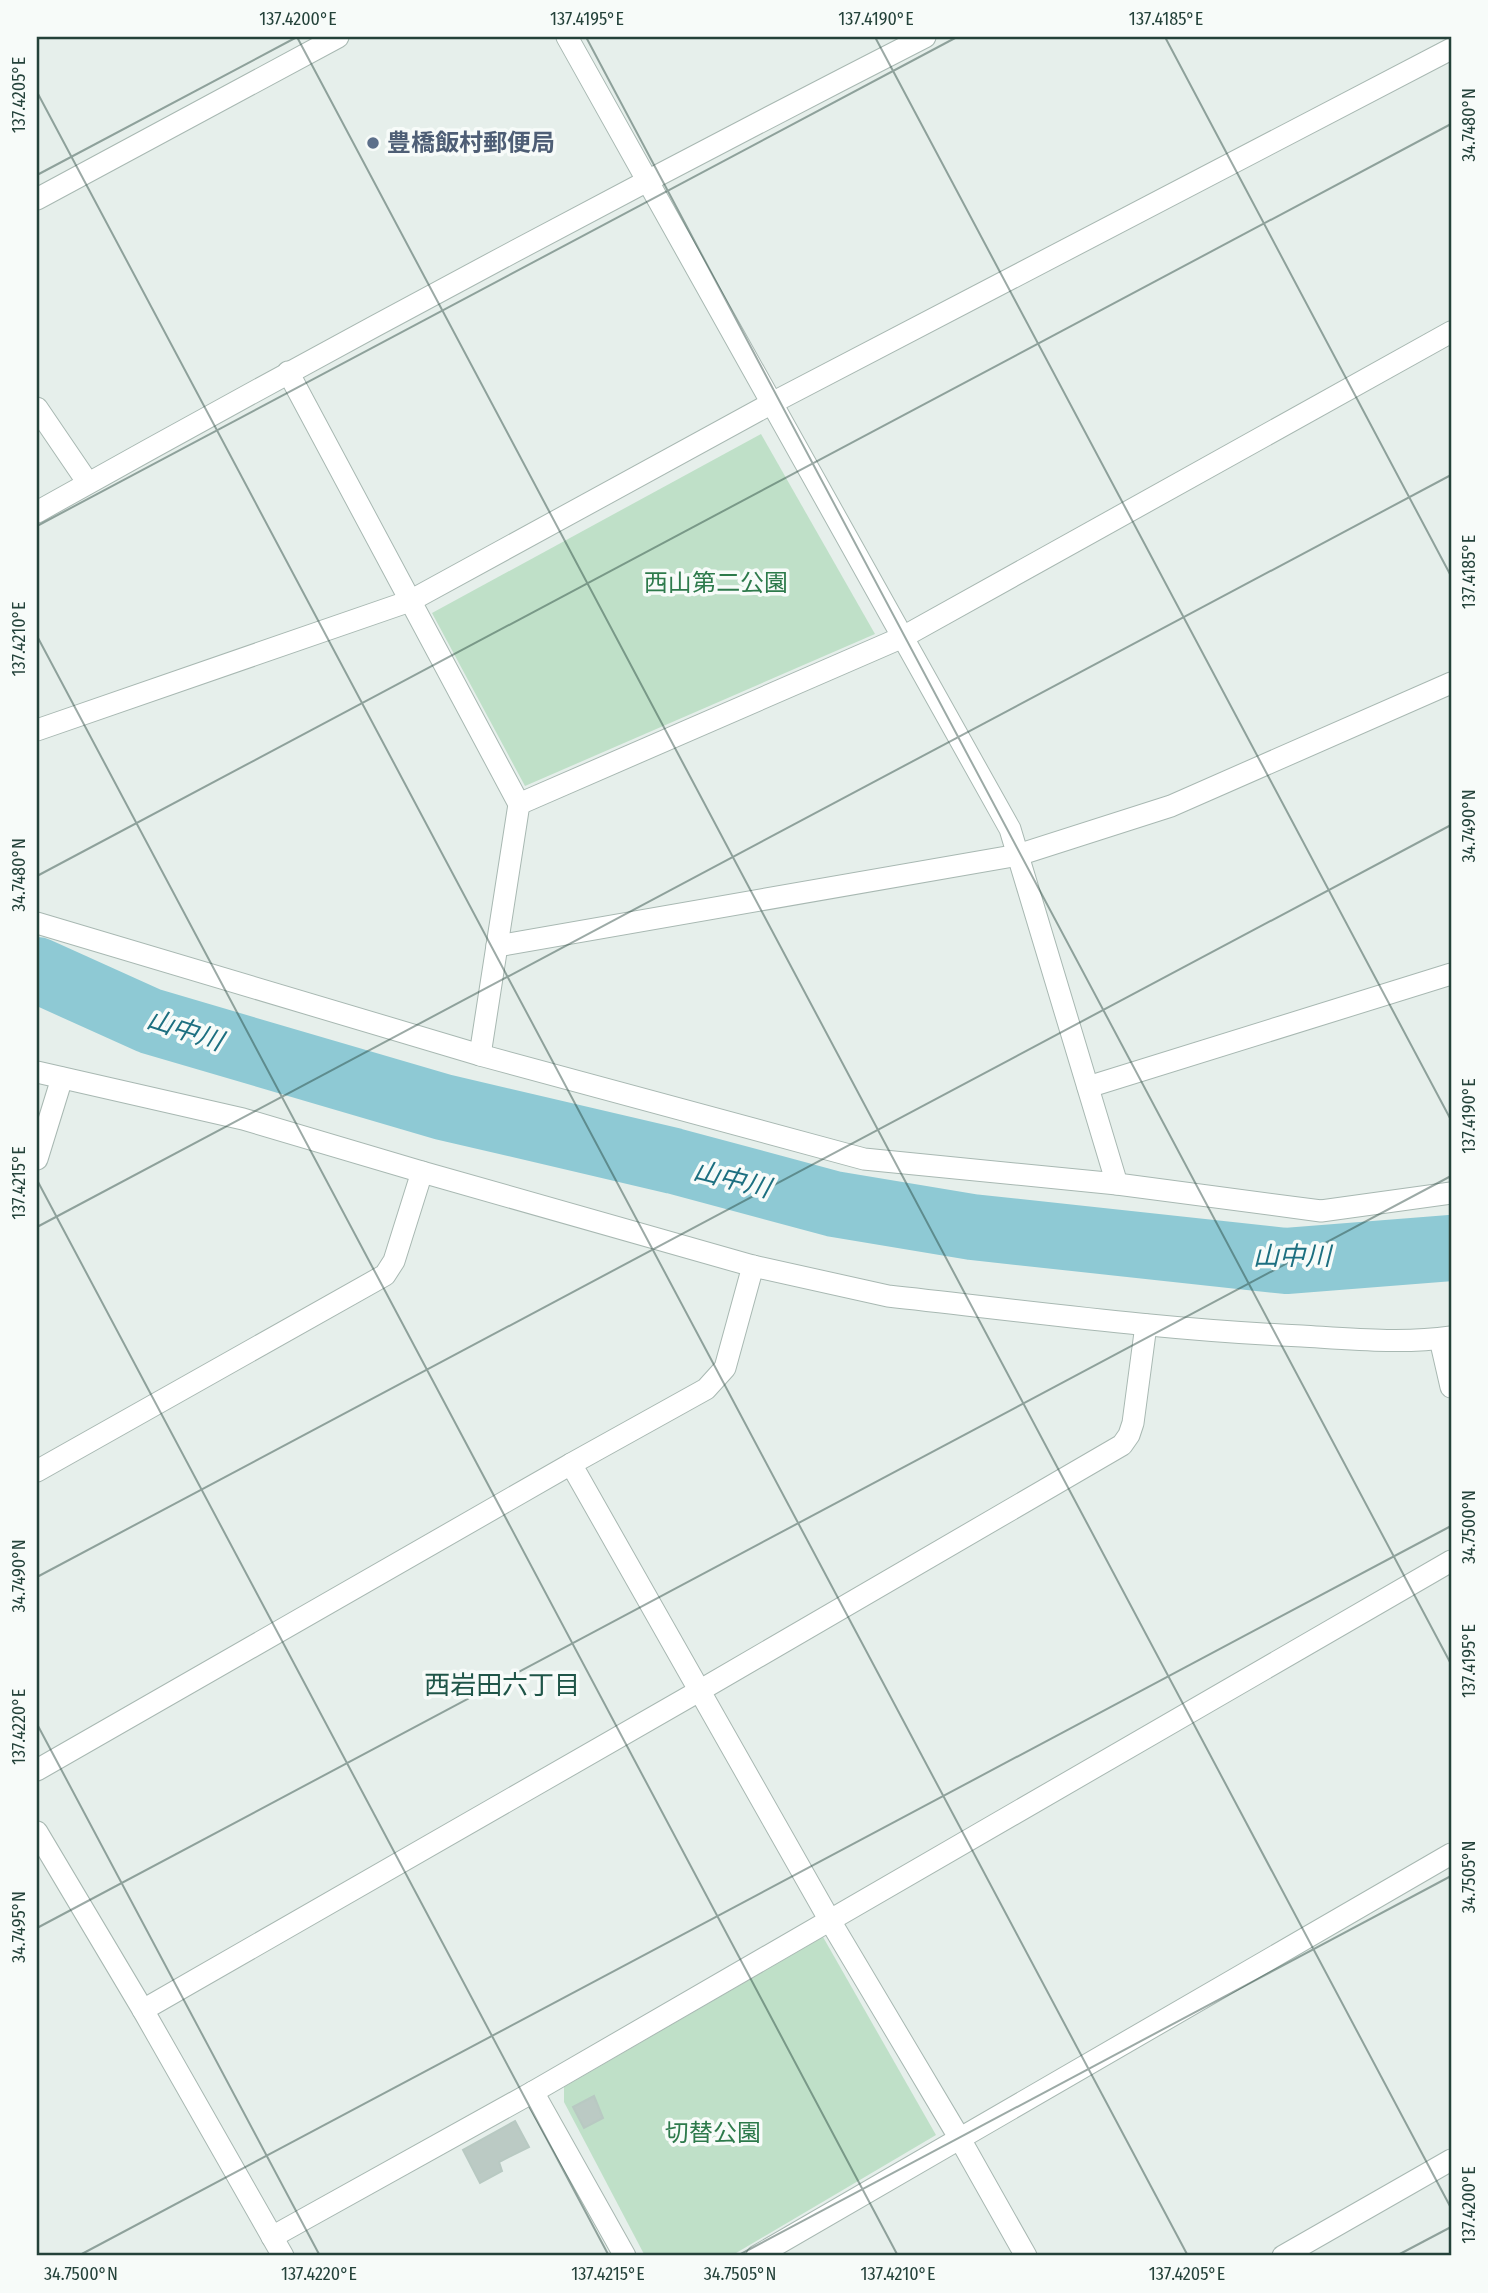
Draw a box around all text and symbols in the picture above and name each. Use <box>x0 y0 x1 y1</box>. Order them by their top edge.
text: 137.4200°E <box>259 8 337 30</box>
text: 137.4195°E <box>550 8 624 30</box>
text: 137.4190°E <box>838 8 914 30</box>
text: 137.4185°E <box>1129 8 1203 30</box>
text: 137.4205°E <box>8 57 30 133</box>
text: 34.7480°N <box>1458 88 1480 162</box>
place label: 豊橋飯村郵便局 <box>387 129 555 157</box>
marker: 豊橋飯村郵便局 <box>365 135 381 151</box>
text: 137.4185°E <box>1458 535 1480 609</box>
park label: 西山第二公園 <box>644 569 788 597</box>
text: 137.4210°E <box>8 602 30 676</box>
text: 34.7490°N <box>1458 789 1480 863</box>
text: 34.7480°N <box>8 838 30 912</box>
water label: 山中川 <box>143 1004 230 1058</box>
text: 137.4190°E <box>1458 1078 1480 1154</box>
text: 137.4215°E <box>8 1146 30 1220</box>
water label: 山中川 <box>690 1155 776 1205</box>
water label: 山中川 <box>1253 1241 1334 1272</box>
text: 34.7500°N <box>1458 1490 1480 1564</box>
text: 34.7490°N <box>8 1539 30 1613</box>
text: 137.4195°E <box>1458 1624 1480 1698</box>
district label: 西岩田六丁目 <box>424 1670 580 1701</box>
text: 137.4220°E <box>8 1689 30 1765</box>
text: 34.7505°N <box>1458 1841 1480 1913</box>
text: 34.7495°N <box>8 1891 30 1963</box>
park label: 切替公園 <box>665 2119 761 2147</box>
text: 137.4200°E <box>1458 2166 1480 2244</box>
text: 34.7500°N <box>44 2263 118 2285</box>
text: 137.4220°E <box>281 2263 357 2285</box>
text: 137.4215°E <box>571 2263 645 2285</box>
text: 34.7505°N <box>704 2263 776 2285</box>
text: 137.4210°E <box>861 2263 935 2285</box>
text: 137.4205°E <box>1149 2263 1225 2285</box>

